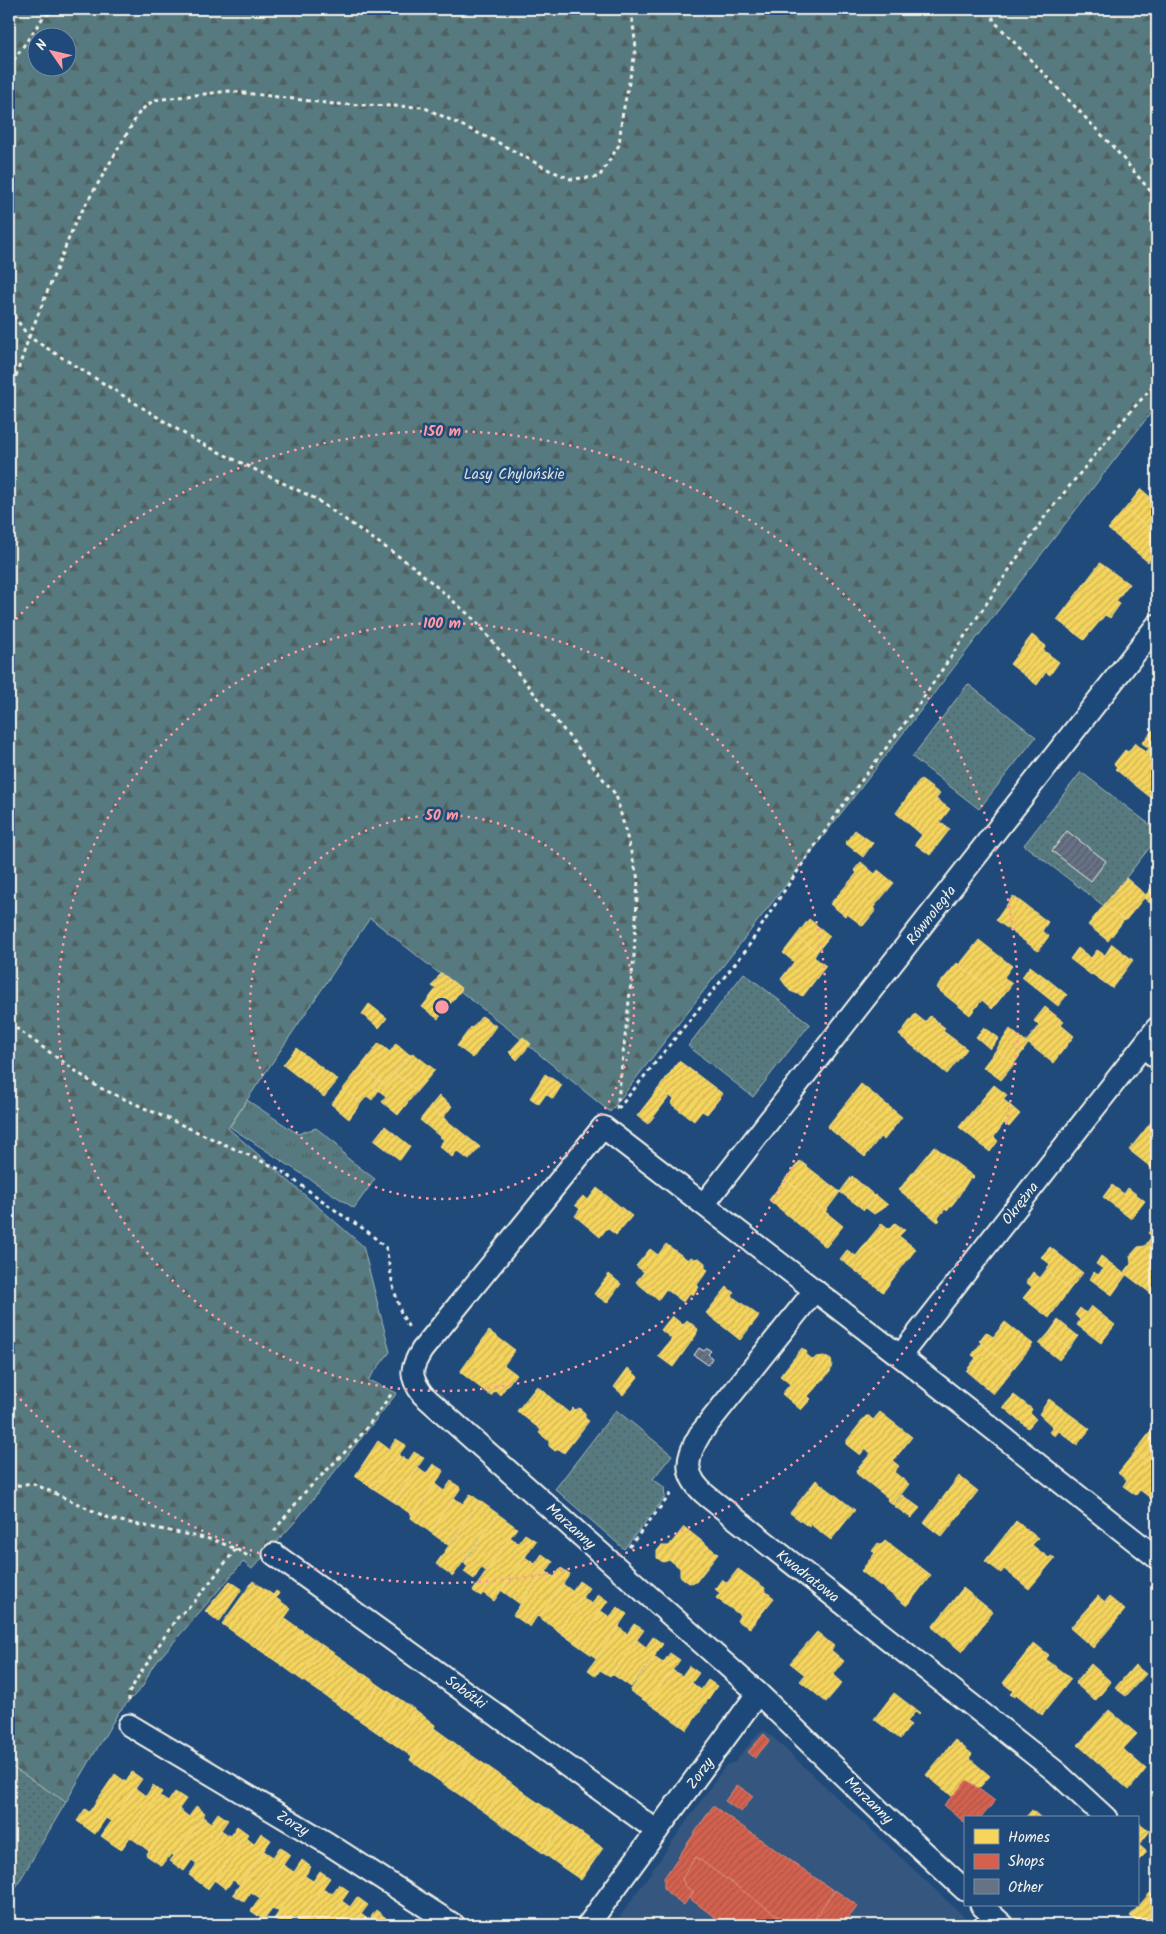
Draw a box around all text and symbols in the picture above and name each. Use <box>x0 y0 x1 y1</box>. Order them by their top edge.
north arrow <box>28 28 78 78</box>
text: N <box>30 35 54 55</box>
text: 150 m <box>423 420 461 444</box>
park label: Lasy Chylońskie <box>464 463 565 487</box>
text: 100 m <box>423 612 461 636</box>
text: 50 m <box>424 804 459 828</box>
street label: Równoległa <box>901 880 963 951</box>
centre of rings <box>433 998 451 1016</box>
street label: Okrężna <box>996 1177 1045 1230</box>
street label: Marzanny <box>540 1498 602 1557</box>
street label: Kwadratowa <box>770 1544 844 1609</box>
street label: Sobótki <box>440 1670 492 1717</box>
street label: Zorzy <box>681 1752 721 1795</box>
street label: Marzanny <box>838 1771 899 1831</box>
street label: Zorzy <box>271 1805 314 1844</box>
legend <box>964 1816 1138 1906</box>
text: Homes <box>1008 1826 1051 1850</box>
text: Shops <box>1008 1850 1045 1874</box>
text: Other <box>1008 1876 1044 1900</box>

